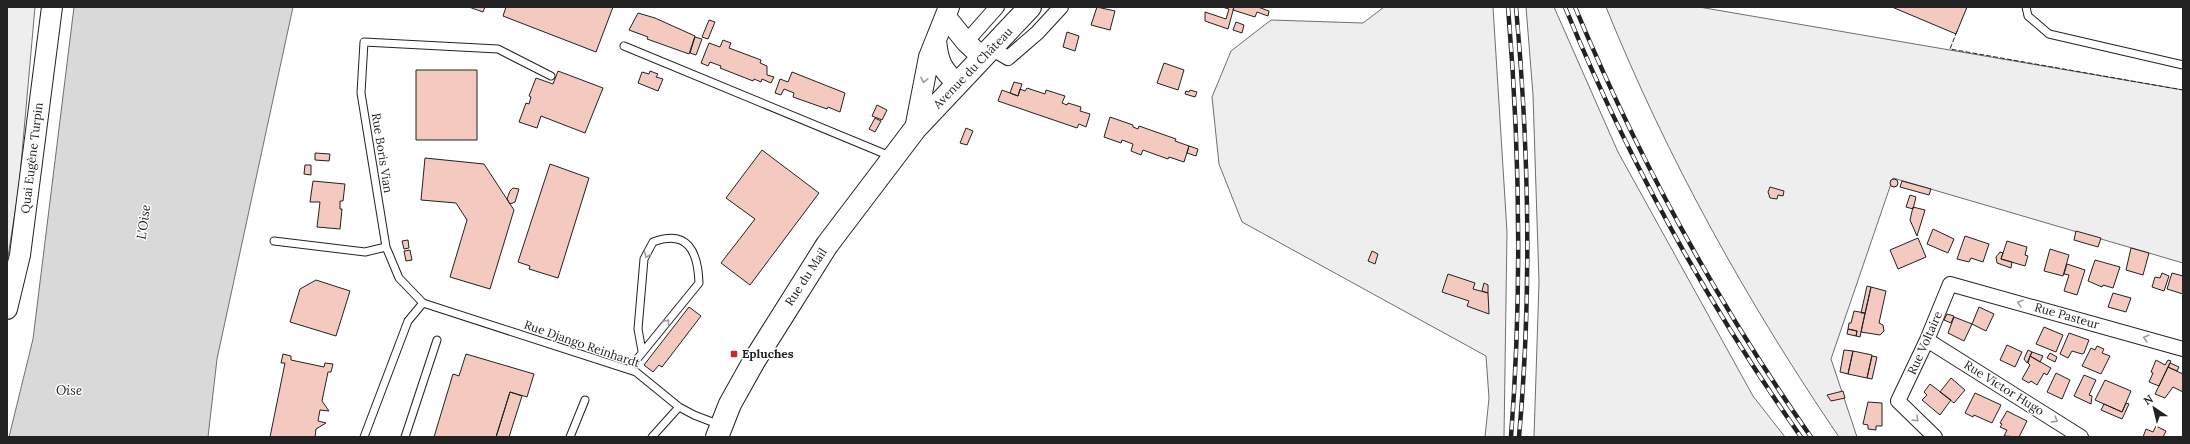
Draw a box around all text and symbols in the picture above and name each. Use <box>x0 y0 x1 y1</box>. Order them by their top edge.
street label: Avenue du Château <box>929 24 1015 112</box>
one-way arrow <box>920 77 928 83</box>
street label: Quai Eugène Turpin <box>17 102 46 214</box>
street label: Rue Boris Vian <box>369 112 396 194</box>
water label: L'Oise <box>133 204 154 241</box>
street label: Rue du Mail <box>781 245 830 308</box>
one-way arrow <box>643 252 651 259</box>
one-way arrow <box>2017 299 2024 308</box>
street label: Rue Pasteur <box>2033 299 2102 332</box>
street label: Rue Voltaire <box>1904 308 1945 377</box>
street label: Rue Django Reinhardt <box>522 317 642 371</box>
one-way arrow <box>663 319 670 327</box>
one-way arrow <box>2142 334 2149 343</box>
place label: Epluches <box>742 346 794 361</box>
marker: Epluches <box>729 349 739 359</box>
street label: Rue Victor Hugo <box>1961 357 2047 418</box>
water label: Oise <box>56 382 82 399</box>
north arrow <box>2134 388 2174 428</box>
text: N <box>2141 391 2156 408</box>
one-way arrow <box>1911 414 1919 422</box>
one-way arrow <box>2051 416 2058 423</box>

